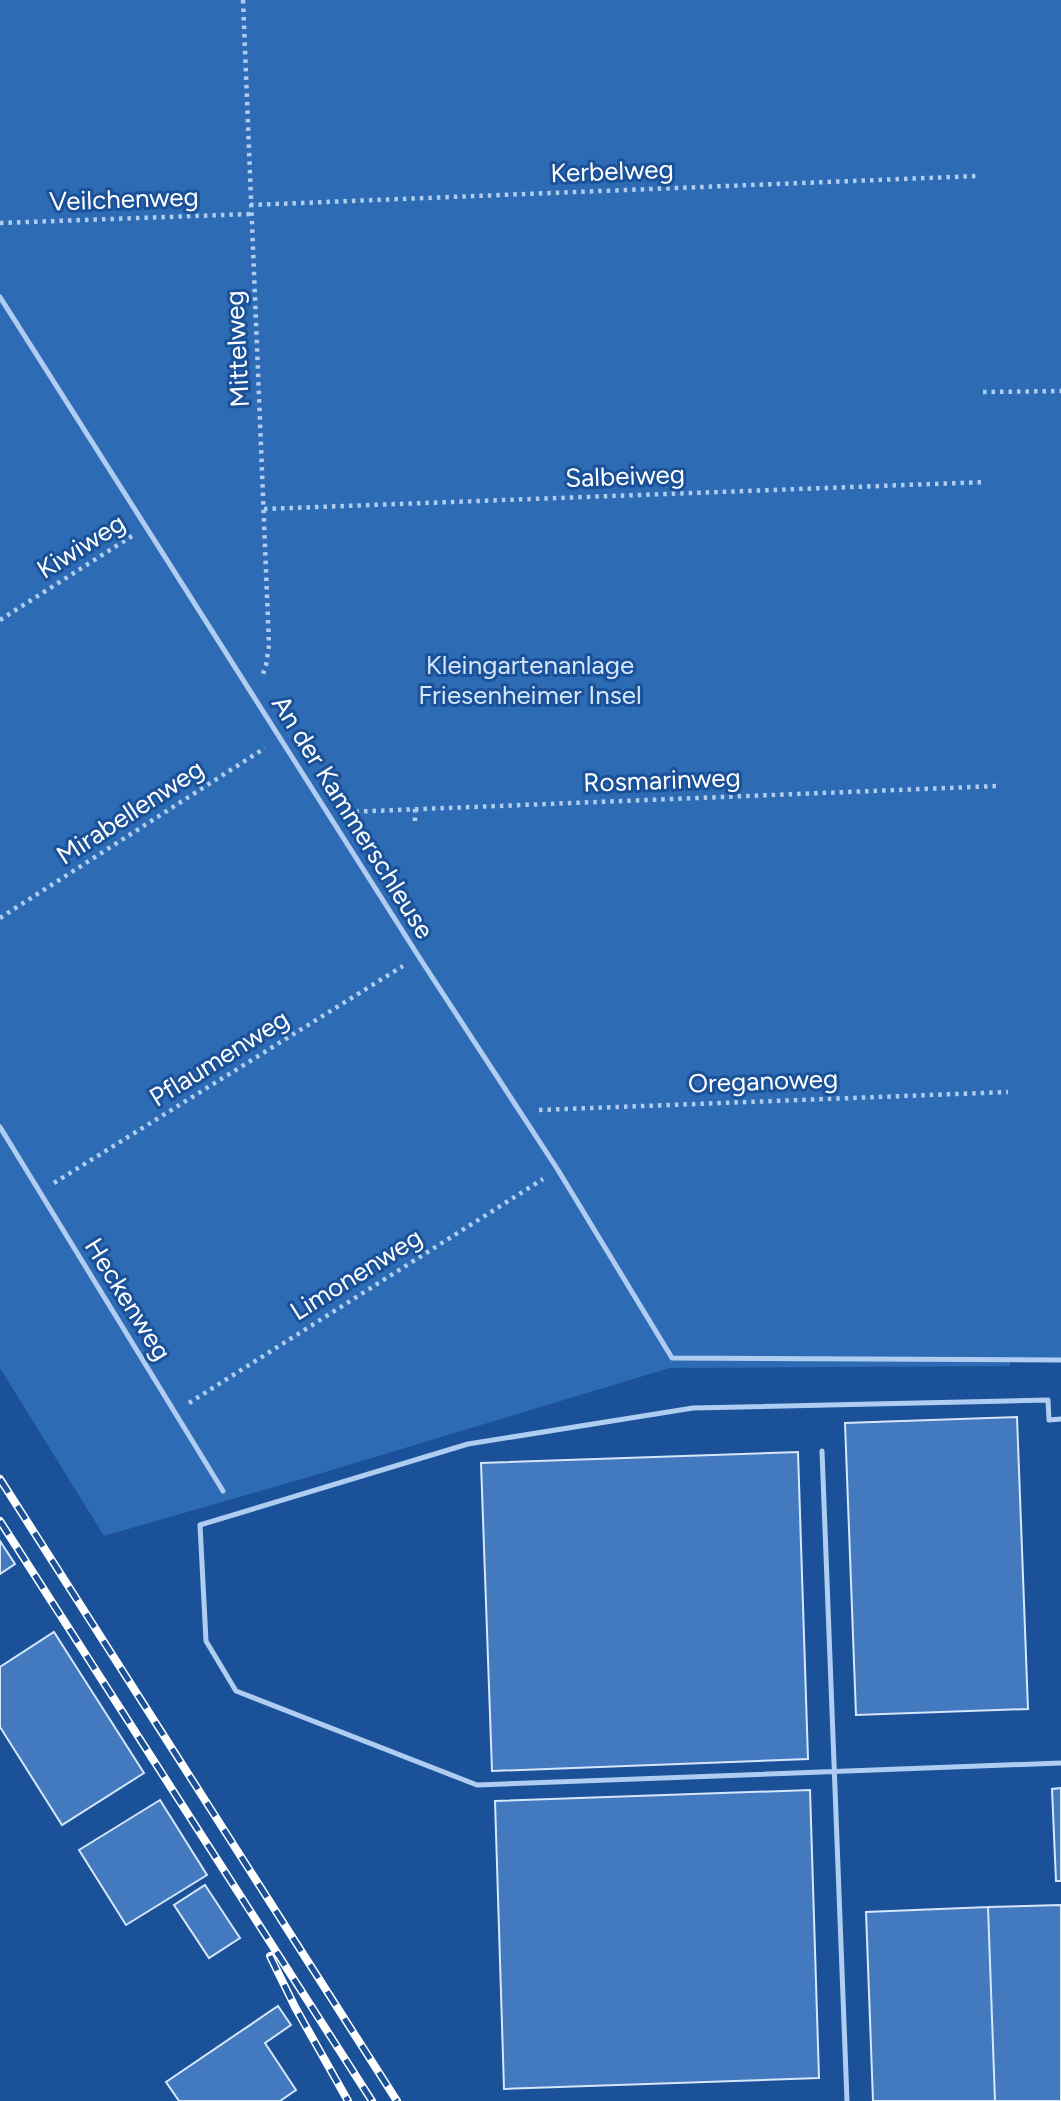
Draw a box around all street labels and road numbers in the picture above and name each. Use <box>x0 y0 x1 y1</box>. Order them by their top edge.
street label: Kerbelweg <box>550 153 674 189</box>
street label: Veilchenweg <box>49 180 199 218</box>
street label: Mittelweg <box>218 290 256 408</box>
street label: Salbeiweg <box>565 458 685 494</box>
street label: Kiwiweg <box>31 507 131 585</box>
street label: An der Kammerschleuse <box>265 689 441 945</box>
street label: Mirabellenweg <box>50 753 210 871</box>
street label: Rosmarinweg <box>583 761 741 799</box>
street label: Pflaumenweg <box>143 1002 295 1114</box>
street label: Oreganoweg <box>687 1062 839 1100</box>
street label: Limonenweg <box>284 1221 428 1327</box>
street label: Heckenweg <box>78 1232 178 1366</box>

